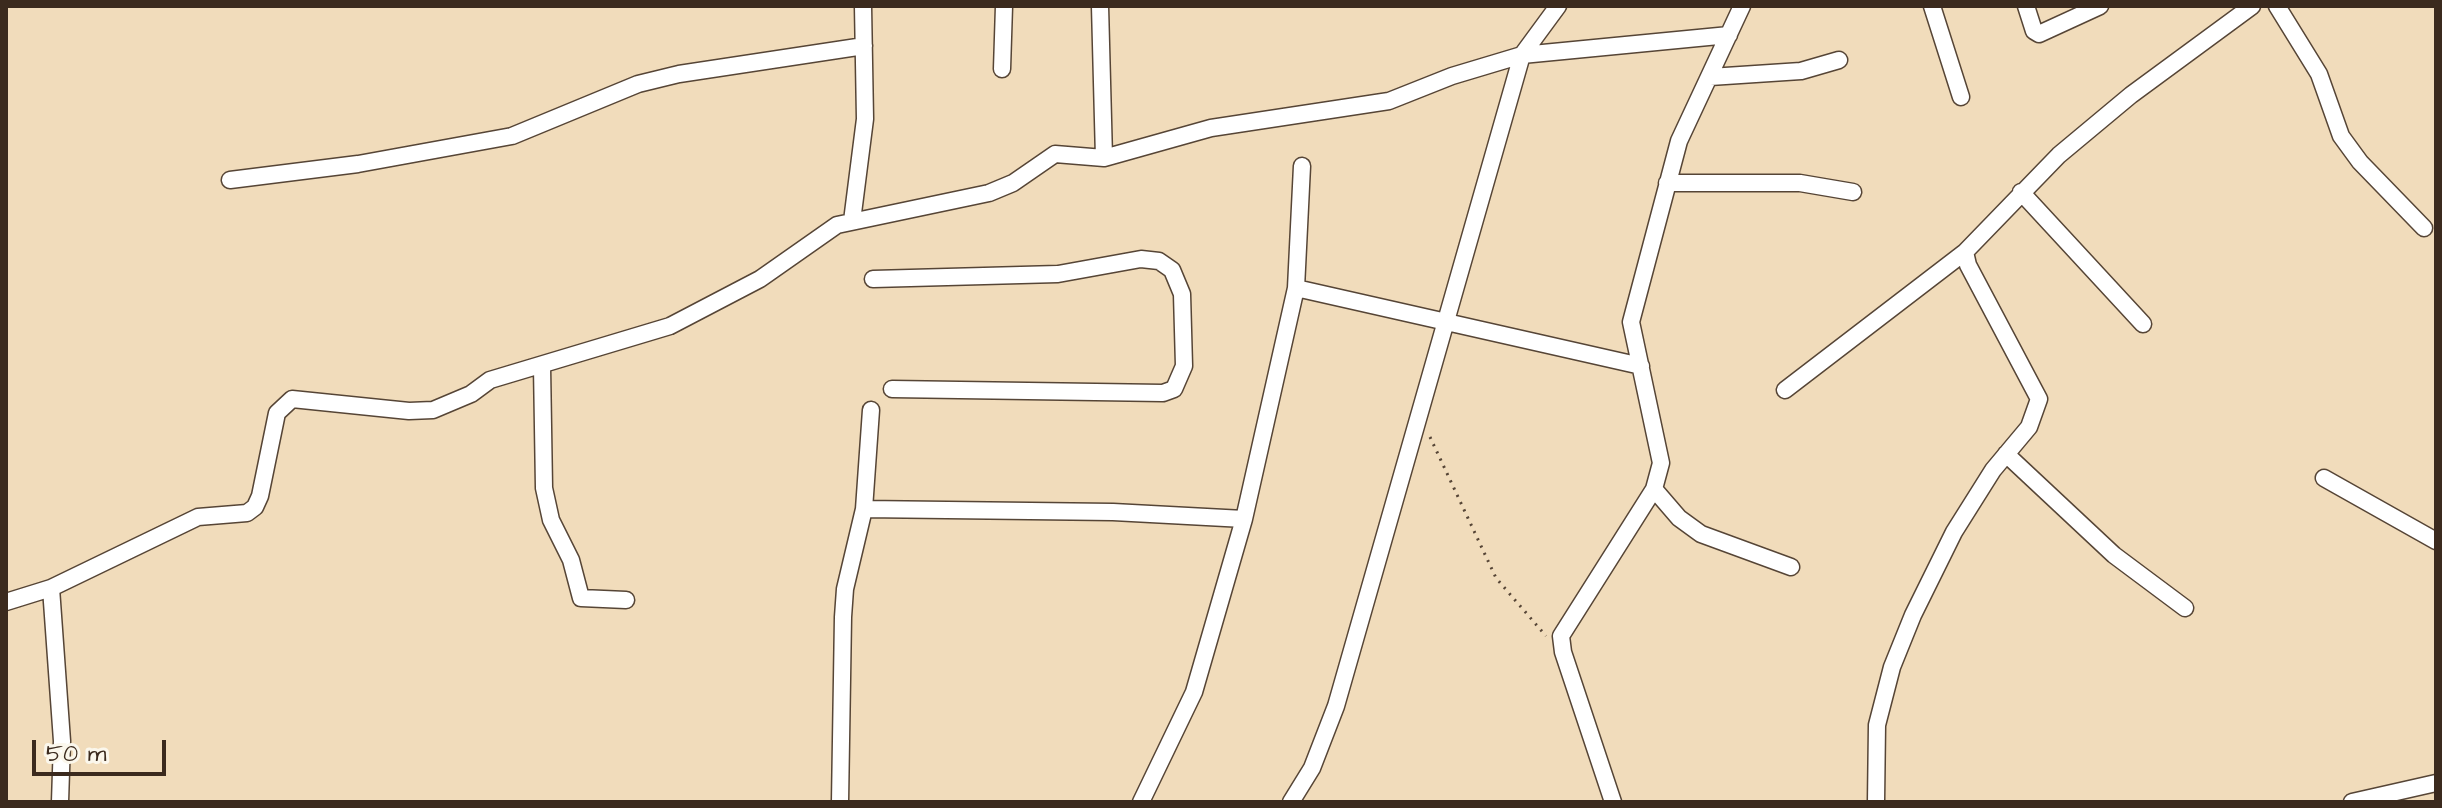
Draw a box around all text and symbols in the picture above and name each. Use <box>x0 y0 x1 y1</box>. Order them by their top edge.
scale bar <box>36 724 170 774</box>
text: 50 m <box>46 737 106 771</box>

